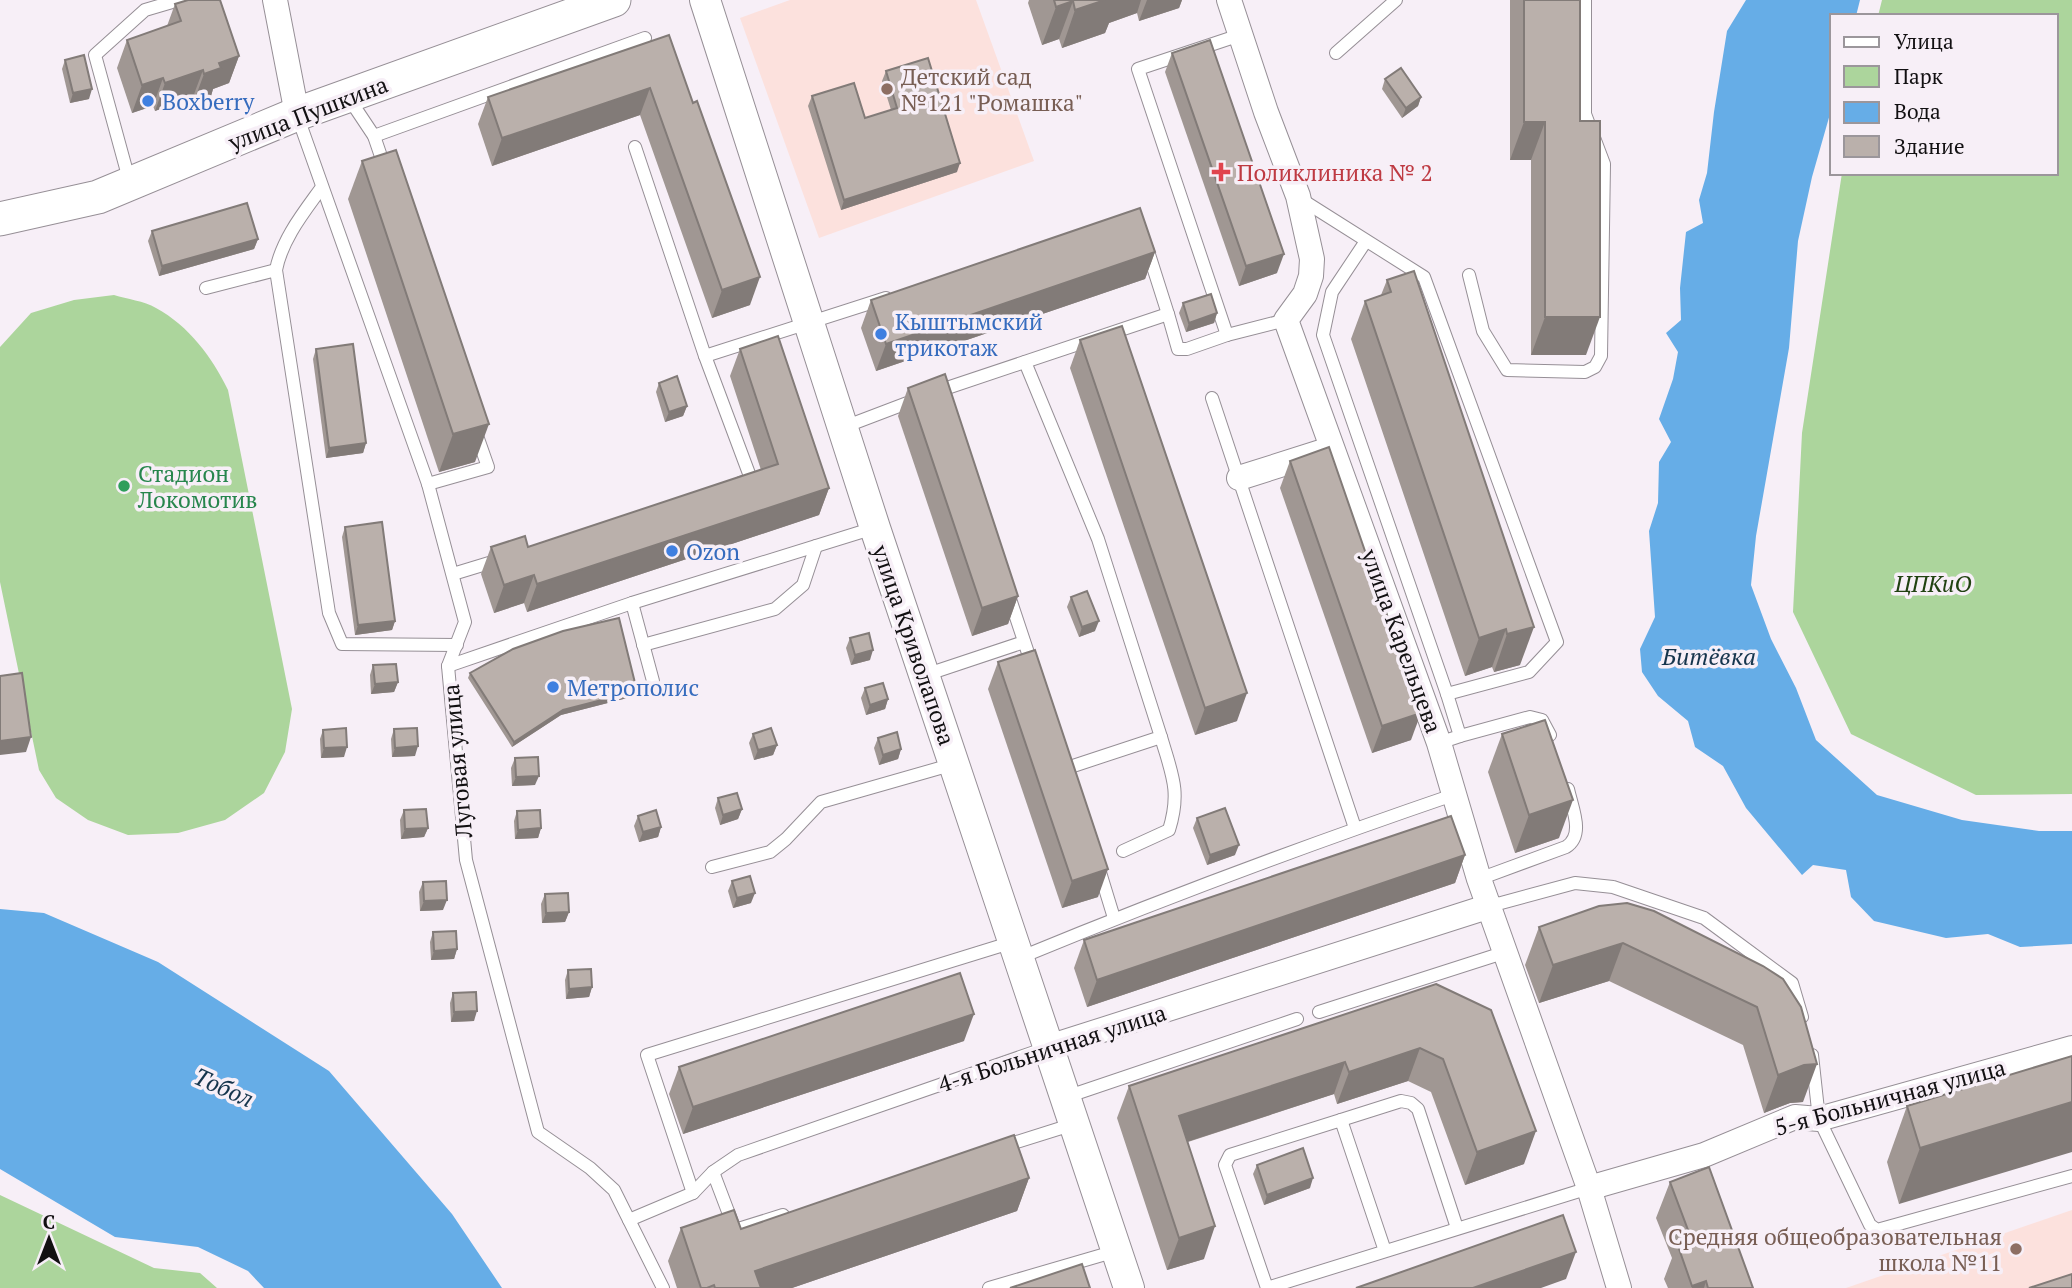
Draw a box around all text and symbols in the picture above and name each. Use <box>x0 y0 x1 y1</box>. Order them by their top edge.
legend <box>1830 14 2058 175</box>
text: Улица <box>1894 27 1954 55</box>
place label: Детский сад №121 "Ромашка" <box>901 61 1083 118</box>
text: Парк <box>1894 62 1944 90</box>
street label: улица Пушкина <box>223 68 393 158</box>
marker: Детский сад №121 "Ромашка" <box>879 81 895 97</box>
place label: Boxberry <box>162 86 255 117</box>
marker: Boxberry <box>140 93 156 109</box>
text: Вода <box>1894 97 1941 125</box>
text: Здание <box>1894 132 1965 160</box>
place label: Поликлиника № 2 <box>1237 157 1433 188</box>
marker: Поликлиника № 2 <box>1211 162 1231 182</box>
place label: Кыштымский трикотаж <box>895 306 1043 363</box>
marker: Кыштымский трикотаж <box>873 326 889 342</box>
place label: Стадион Локомотив <box>137 458 258 515</box>
marker: Стадион Локомотив <box>116 478 132 494</box>
place label: Ozon <box>686 536 740 567</box>
street label: улица Криволапова <box>865 540 963 750</box>
marker: Ozon <box>664 543 680 559</box>
street label: улица Карельцева <box>1354 544 1450 737</box>
park label: ЦПКиО <box>1894 568 1971 599</box>
water label: Битёвка <box>1661 640 1756 672</box>
place label: Метрополис <box>567 672 699 703</box>
marker: Метрополис <box>545 679 561 695</box>
street label: Луговая улица <box>435 682 479 840</box>
street label: 4-я Больничная улица <box>934 996 1170 1099</box>
street label: 5-я Больничная улица <box>1771 1051 2009 1143</box>
water label: Тобол <box>189 1060 259 1114</box>
north arrow <box>14 1204 84 1274</box>
text: С <box>43 1209 55 1234</box>
place label: Средняя общеобразовательная школа №11 <box>1668 1221 2002 1278</box>
marker: Средняя общеобразовательная школа №11 <box>2008 1241 2024 1257</box>

